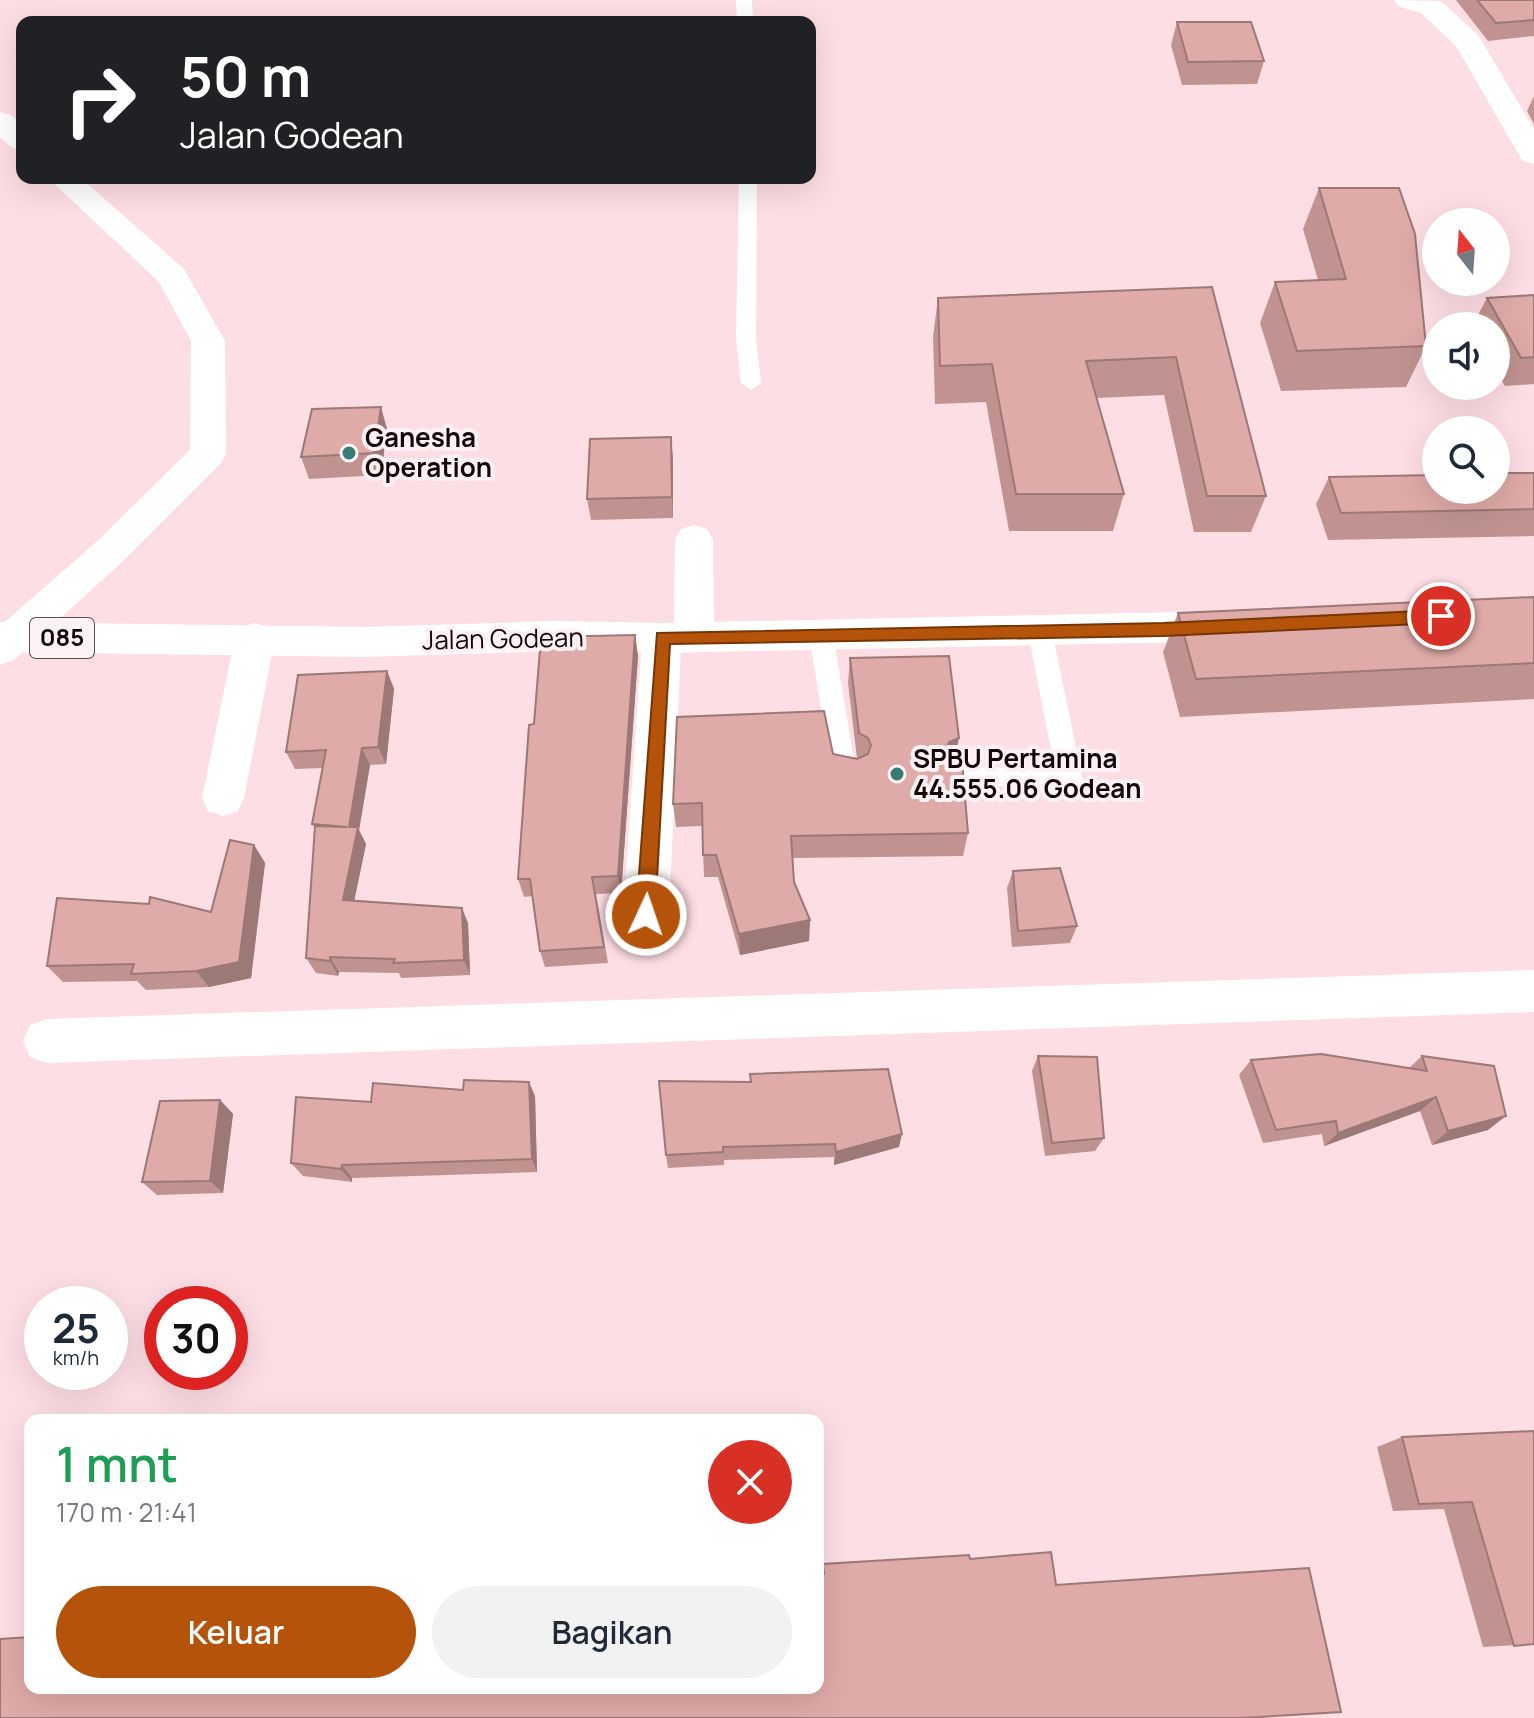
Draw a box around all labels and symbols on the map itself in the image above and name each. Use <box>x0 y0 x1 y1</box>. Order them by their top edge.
north arrow <box>1422 208 1510 296</box>
place label: Ganesha Operation <box>365 419 492 485</box>
marker: Ganesha Operation <box>340 444 358 462</box>
pin <box>1407 582 1475 650</box>
road number: 085 <box>30 618 94 658</box>
street label: Jalan Godean <box>422 619 584 657</box>
place label: SPBU Pertamina 44.555.06 Godean <box>913 740 1142 806</box>
marker: SPBU Pertamina 44.555.06 Godean <box>888 765 906 783</box>
position arrow <box>604 873 688 957</box>
speed limit sign: 30 <box>144 1286 248 1390</box>

